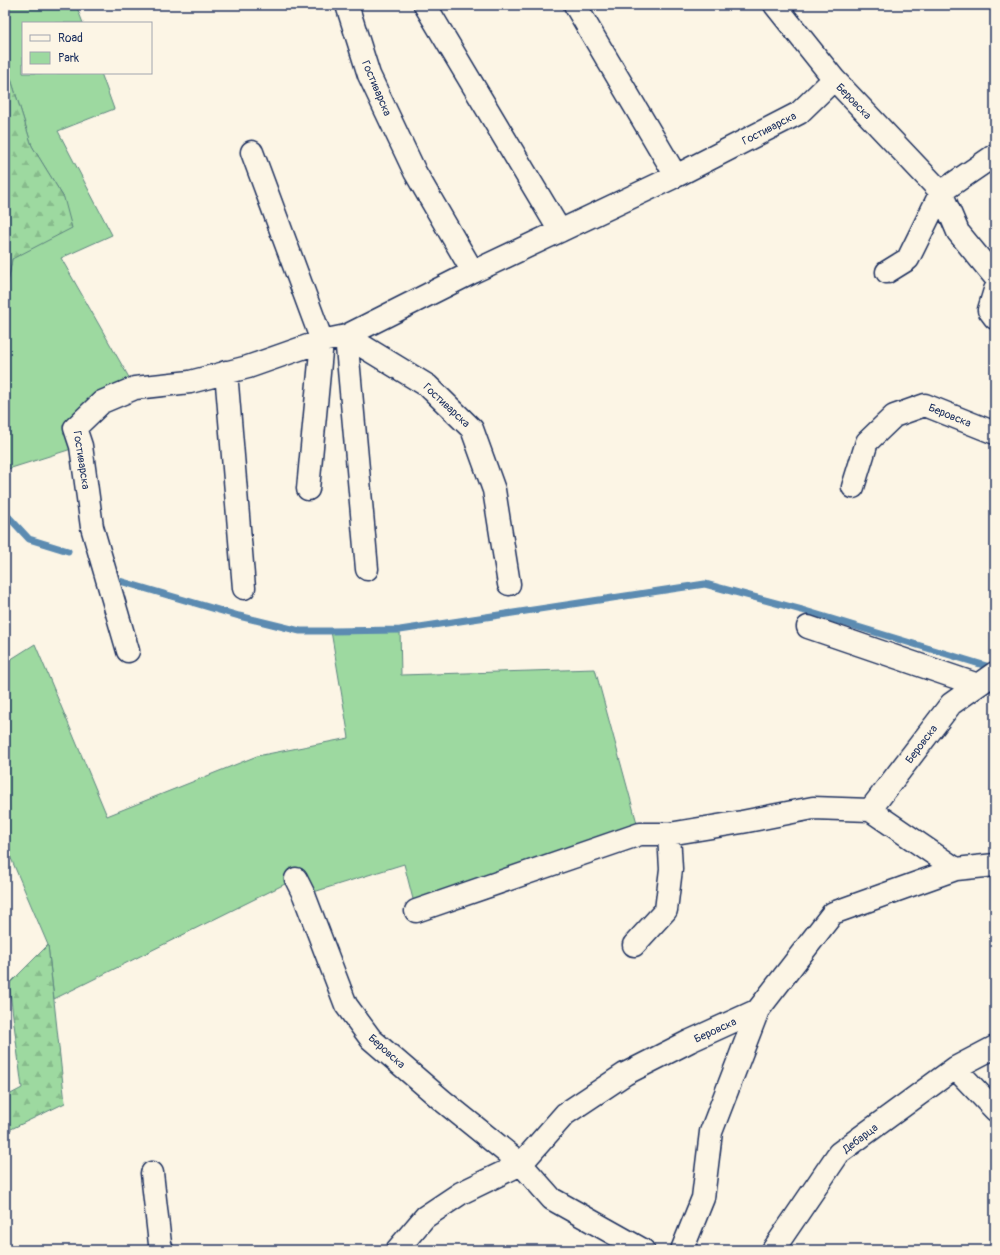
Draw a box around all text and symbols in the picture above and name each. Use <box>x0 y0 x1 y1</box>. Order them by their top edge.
legend <box>22 22 152 74</box>
text: Road <box>58 31 83 46</box>
text: Park <box>58 51 79 66</box>
street label: Гостиварска <box>359 58 394 118</box>
street label: Беровска <box>833 81 874 122</box>
street label: Гостиварска <box>740 109 798 148</box>
street label: Гостиварска <box>421 380 473 430</box>
street label: Беровска <box>927 401 973 430</box>
street label: Гостиварска <box>70 430 93 490</box>
street label: Беровска <box>903 722 940 766</box>
street label: Беровска <box>692 1015 738 1046</box>
street label: Беровска <box>366 1032 408 1071</box>
street label: Дебарца <box>839 1121 880 1156</box>

